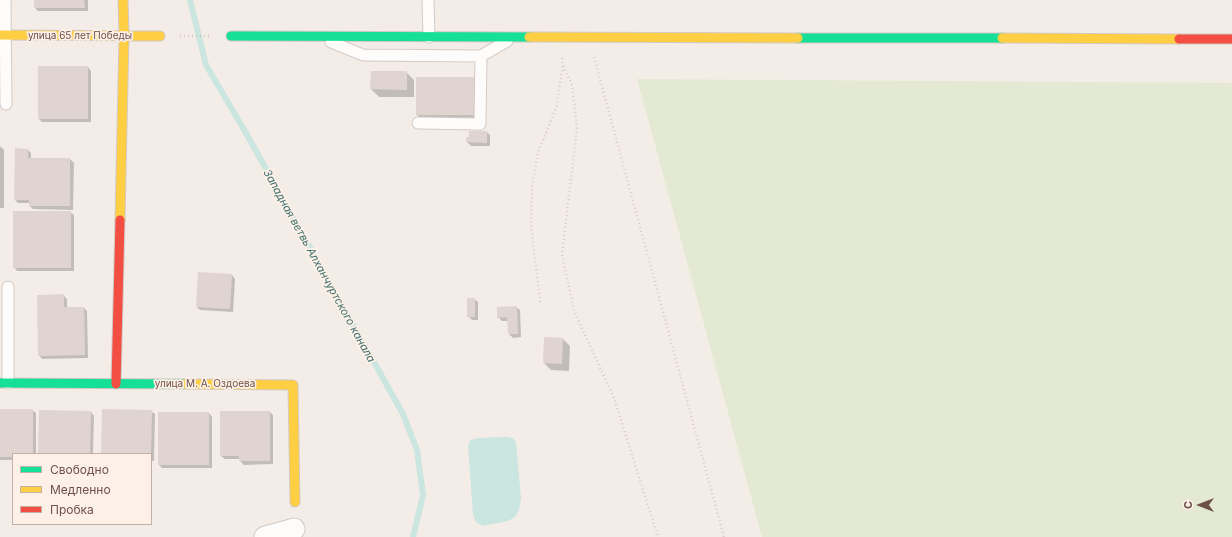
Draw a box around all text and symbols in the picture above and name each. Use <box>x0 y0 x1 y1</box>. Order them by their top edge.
street label: улица 65 лет Победы <box>28 30 132 42</box>
water label: Западная ветвь Алханчуртского канала <box>260 167 378 365</box>
street label: улица М. А. Оздоева <box>155 378 255 390</box>
legend <box>12 453 152 525</box>
text: Свободно <box>50 462 109 477</box>
text: Медленно <box>50 482 111 497</box>
north arrow <box>1180 485 1220 525</box>
text: С <box>1181 501 1195 509</box>
text: Пробка <box>50 502 94 517</box>

